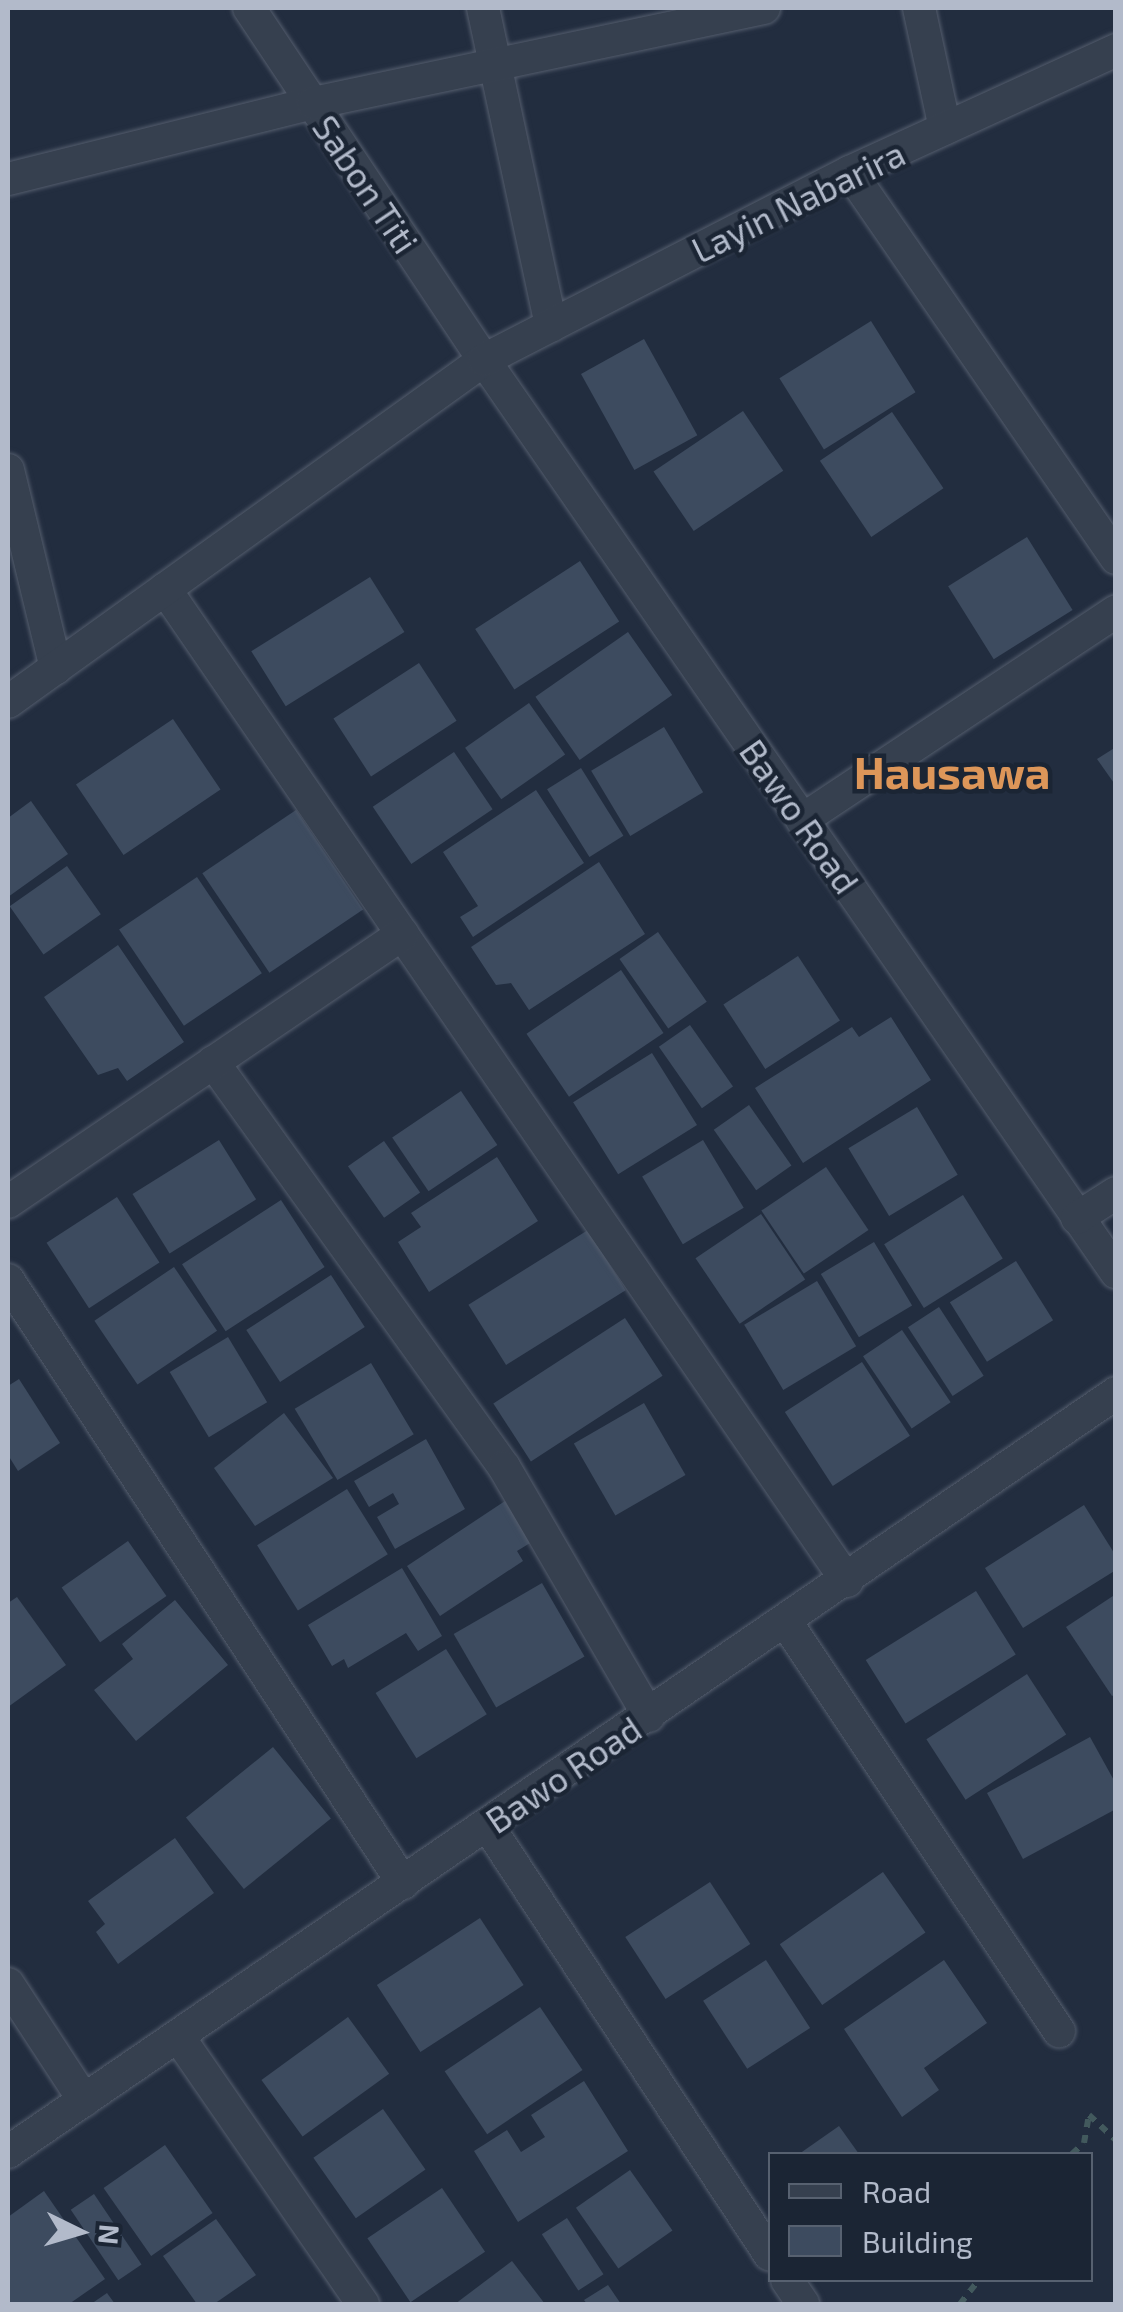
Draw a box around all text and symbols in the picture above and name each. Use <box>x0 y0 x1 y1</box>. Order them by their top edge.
street label: Sabon Titi <box>304 107 428 261</box>
street label: Layin Nabarira <box>685 131 911 271</box>
street label: Bawo Road <box>732 731 868 901</box>
district label: Hausawa <box>854 745 1050 799</box>
street label: Bawo Road <box>477 1707 649 1841</box>
legend <box>768 2152 1093 2282</box>
text: Road <box>862 2173 931 2209</box>
north arrow <box>30 2182 130 2282</box>
text: N <box>92 2223 128 2246</box>
text: Building <box>862 2223 973 2259</box>

